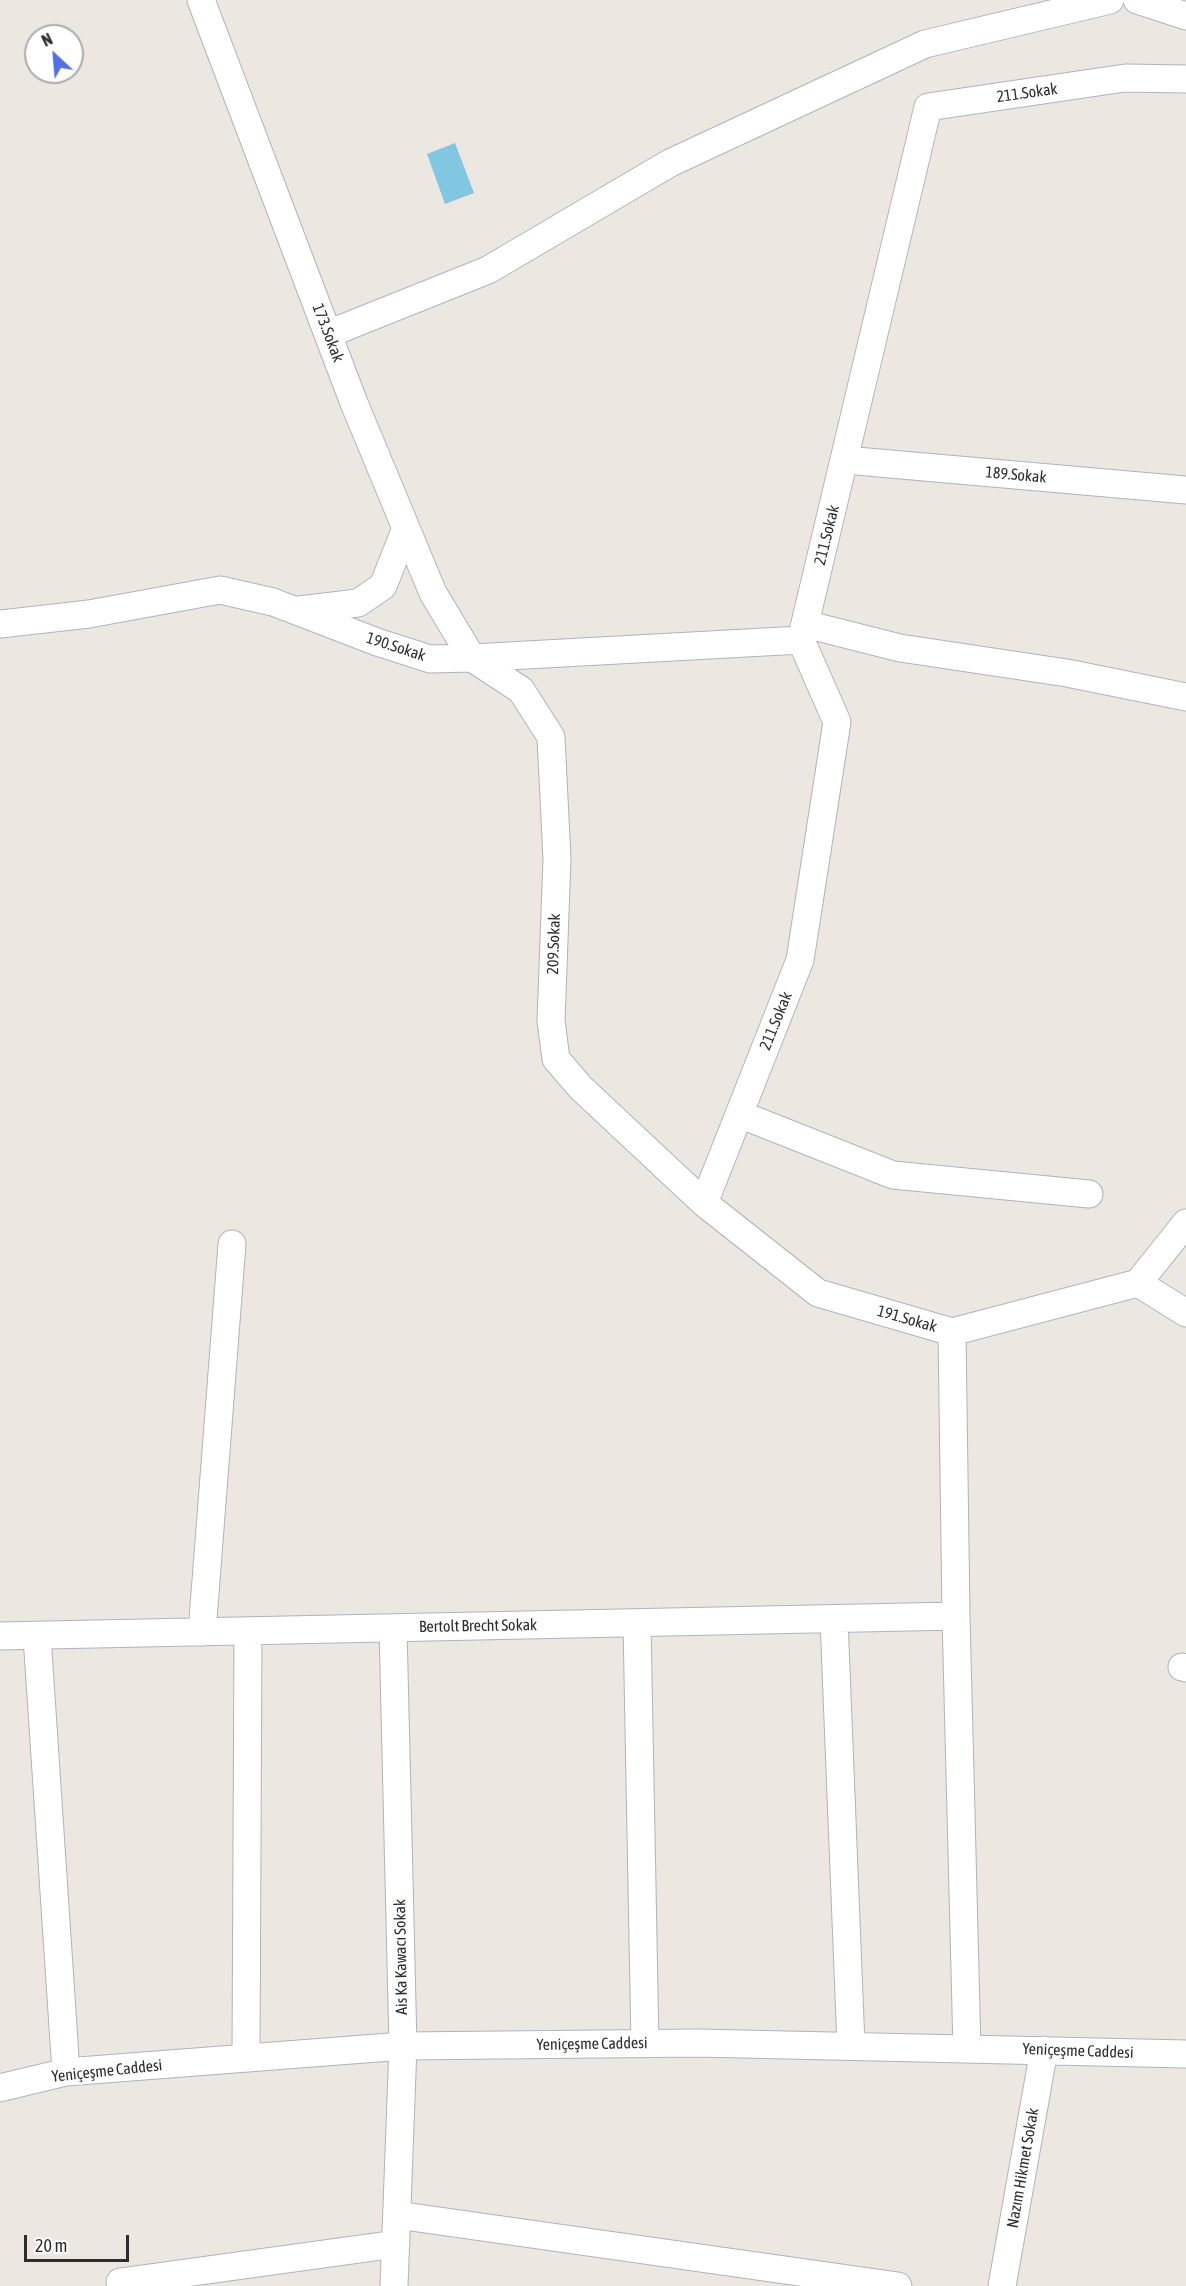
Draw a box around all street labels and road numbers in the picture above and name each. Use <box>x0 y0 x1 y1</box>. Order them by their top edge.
street label: 211.Sokak <box>995 79 1059 107</box>
street label: 173.Sokak <box>308 301 348 365</box>
street label: 189.Sokak <box>985 463 1047 487</box>
street label: 211.Sokak <box>810 503 844 567</box>
street label: 190.Sokak <box>364 628 428 666</box>
street label: 209.Sokak <box>543 913 565 975</box>
street label: 211.Sokak <box>756 989 796 1053</box>
street label: 191.Sokak <box>875 1301 939 1337</box>
street label: Bertolt Brecht Sokak <box>419 1615 537 1637</box>
street label: Ais Ka Kawacı Sokak <box>390 1899 412 2015</box>
street label: Yeniçeşme Caddesi <box>536 2033 648 2055</box>
street label: Yeniçeşme Caddesi <box>1022 2039 1134 2063</box>
street label: Yeniçeşme Caddesi <box>51 2056 163 2086</box>
street label: Nazım Hikmet Sokak <box>1003 2107 1043 2229</box>

